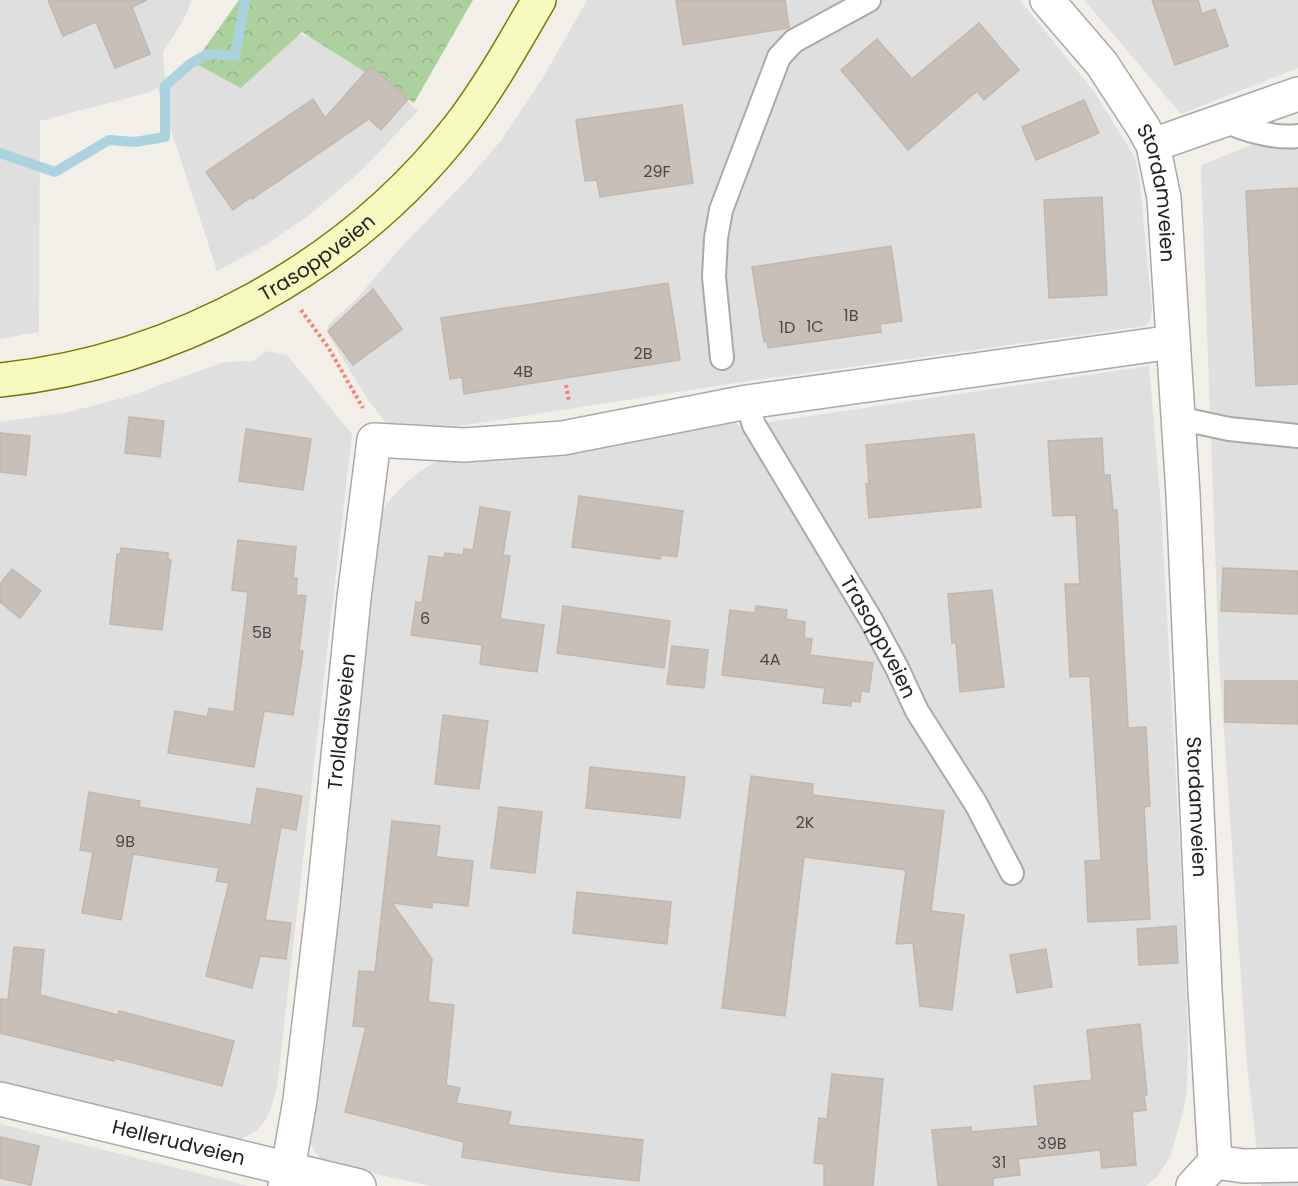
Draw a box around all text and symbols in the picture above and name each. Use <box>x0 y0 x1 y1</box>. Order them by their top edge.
street label: Stordamveien <box>1130 119 1182 263</box>
house number: 29F <box>643 160 671 183</box>
street label: Trasoppveien <box>254 207 381 308</box>
house number: 1B <box>844 304 859 327</box>
house number: 1C <box>806 315 824 338</box>
house number: 1D <box>779 316 795 339</box>
house number: 2B <box>633 342 653 365</box>
house number: 4B <box>513 360 533 383</box>
street label: Trasoppveien <box>834 570 923 703</box>
house number: 6 <box>420 607 430 630</box>
house number: 5B <box>252 621 272 644</box>
house number: 4A <box>760 648 781 671</box>
street label: Trolldalsveien <box>321 652 362 791</box>
street label: Stordamveien <box>1180 736 1214 878</box>
house number: 2K <box>796 811 815 834</box>
house number: 9B <box>115 830 135 853</box>
street label: Hellerudveien <box>109 1113 248 1172</box>
house number: 39B <box>1037 1132 1067 1155</box>
house number: 31 <box>992 1151 1006 1174</box>

